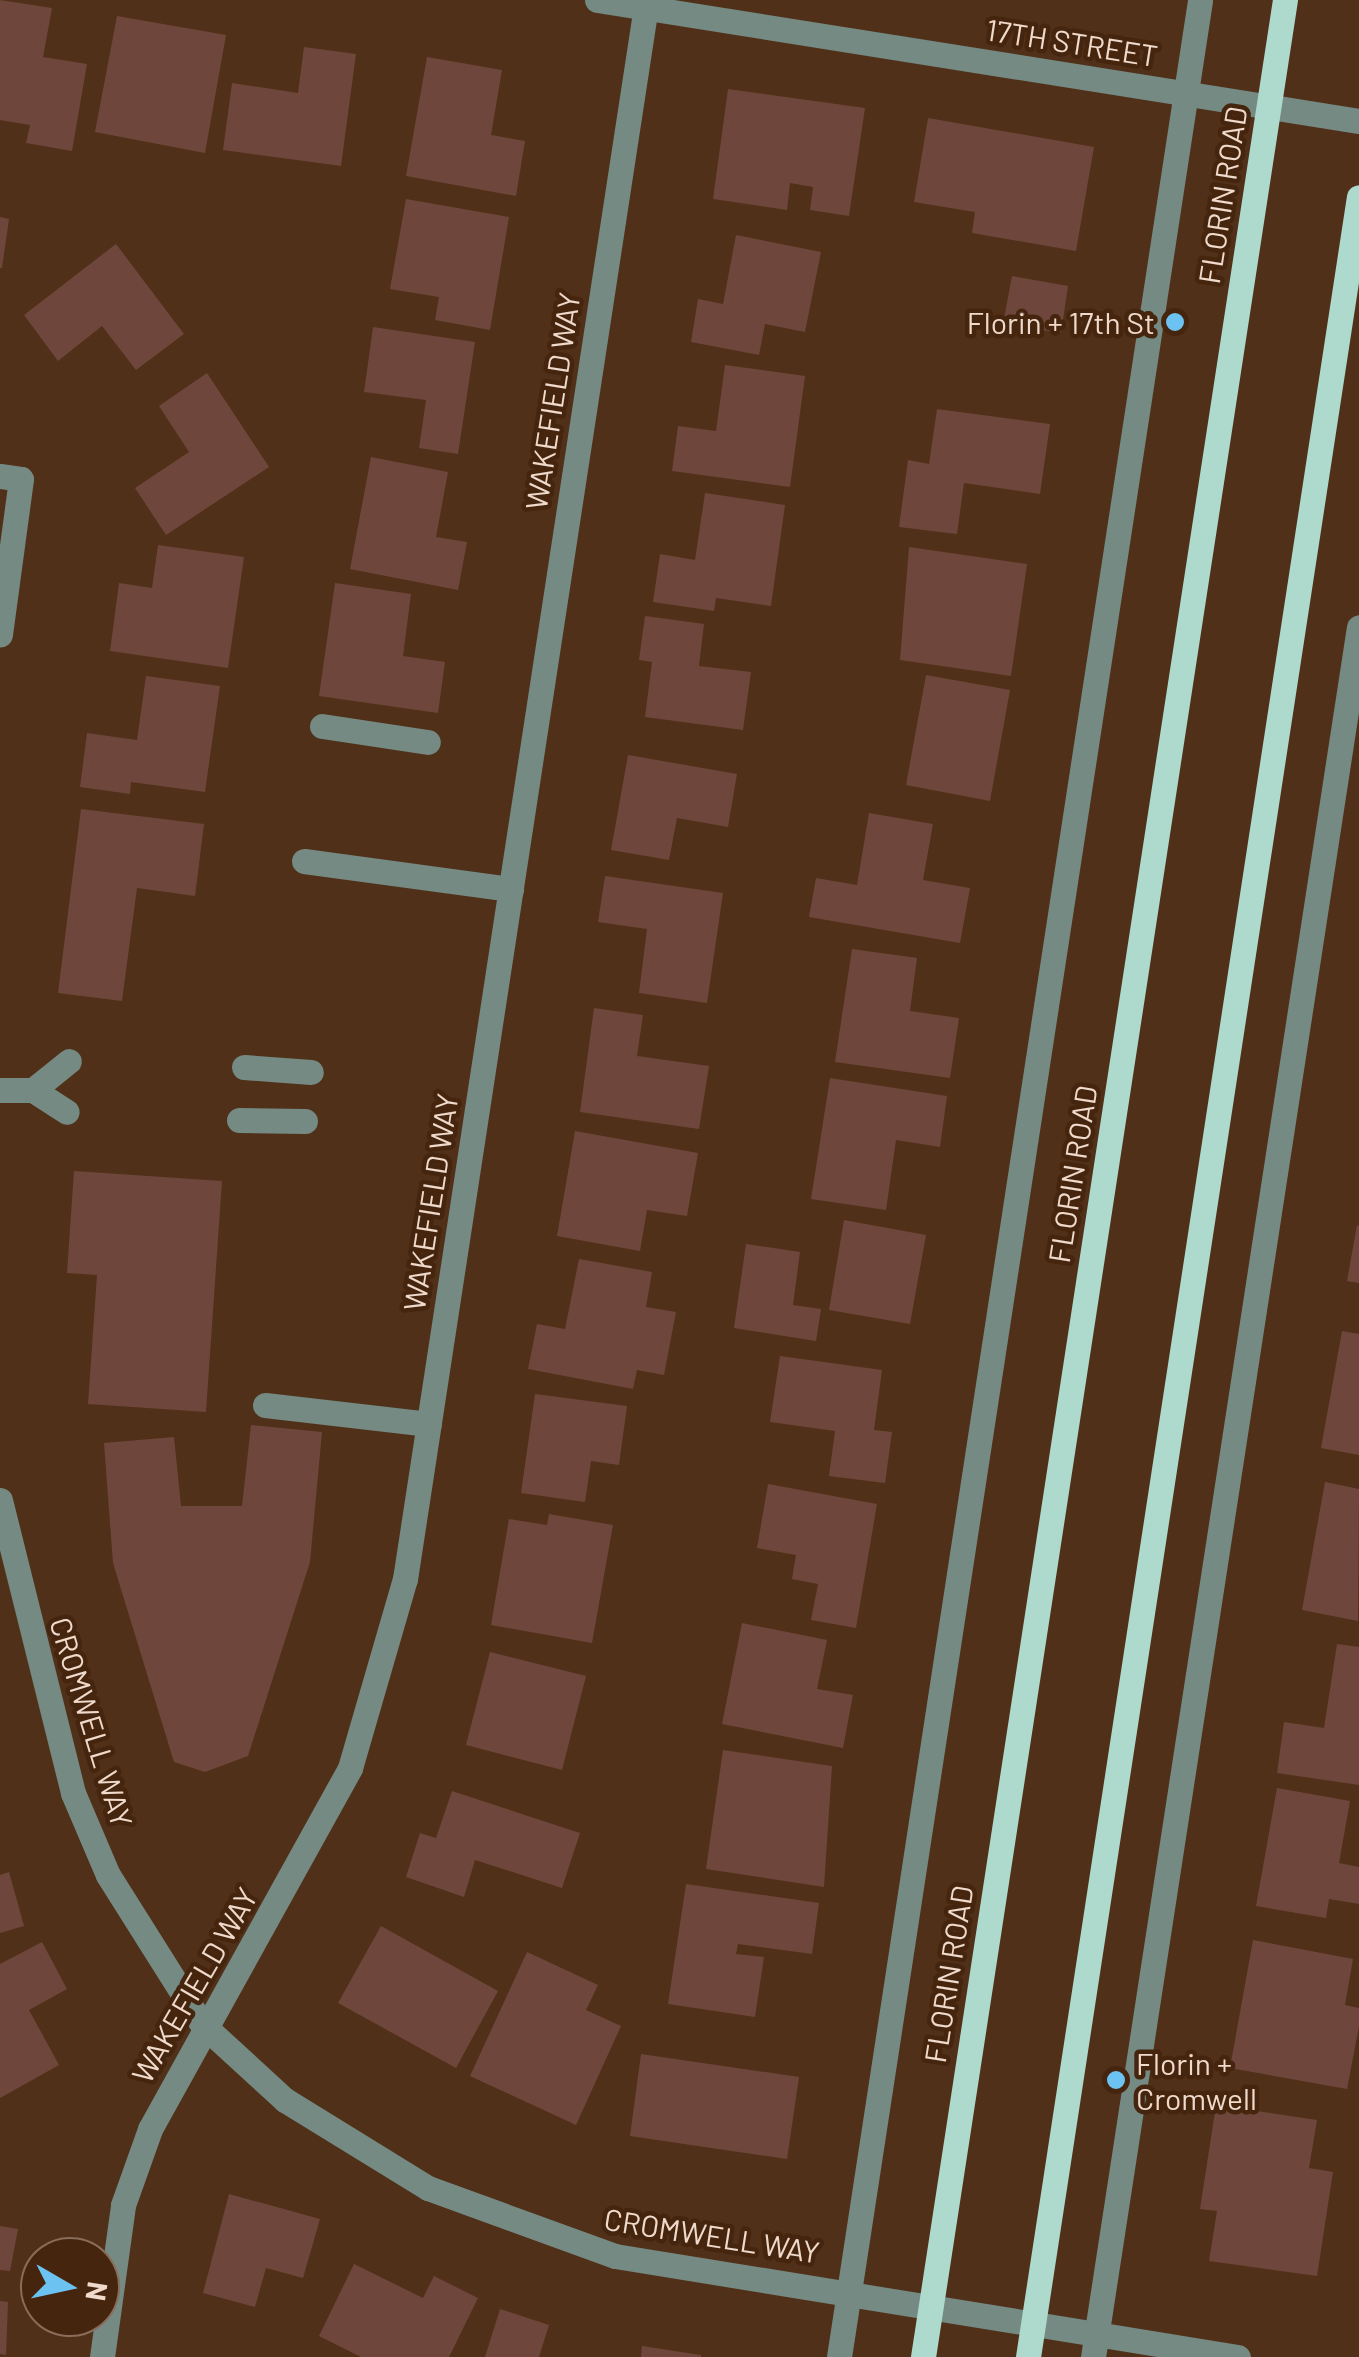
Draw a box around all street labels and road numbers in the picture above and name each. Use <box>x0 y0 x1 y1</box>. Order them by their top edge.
street label: 17TH STREET <box>984 11 1160 73</box>
street label: FLORIN ROAD <box>1190 104 1254 286</box>
street label: WAKEFIELD WAY <box>517 290 587 512</box>
street label: FLORIN ROAD <box>1040 1083 1104 1265</box>
street label: WAKEFIELD WAY <box>395 1091 465 1313</box>
street label: CROMWELL WAY <box>43 1613 141 1831</box>
street label: WAKEFIELD WAY <box>124 1881 264 2089</box>
street label: FLORIN ROAD <box>916 1883 980 2065</box>
street label: CROMWELL WAY <box>602 2200 822 2270</box>

